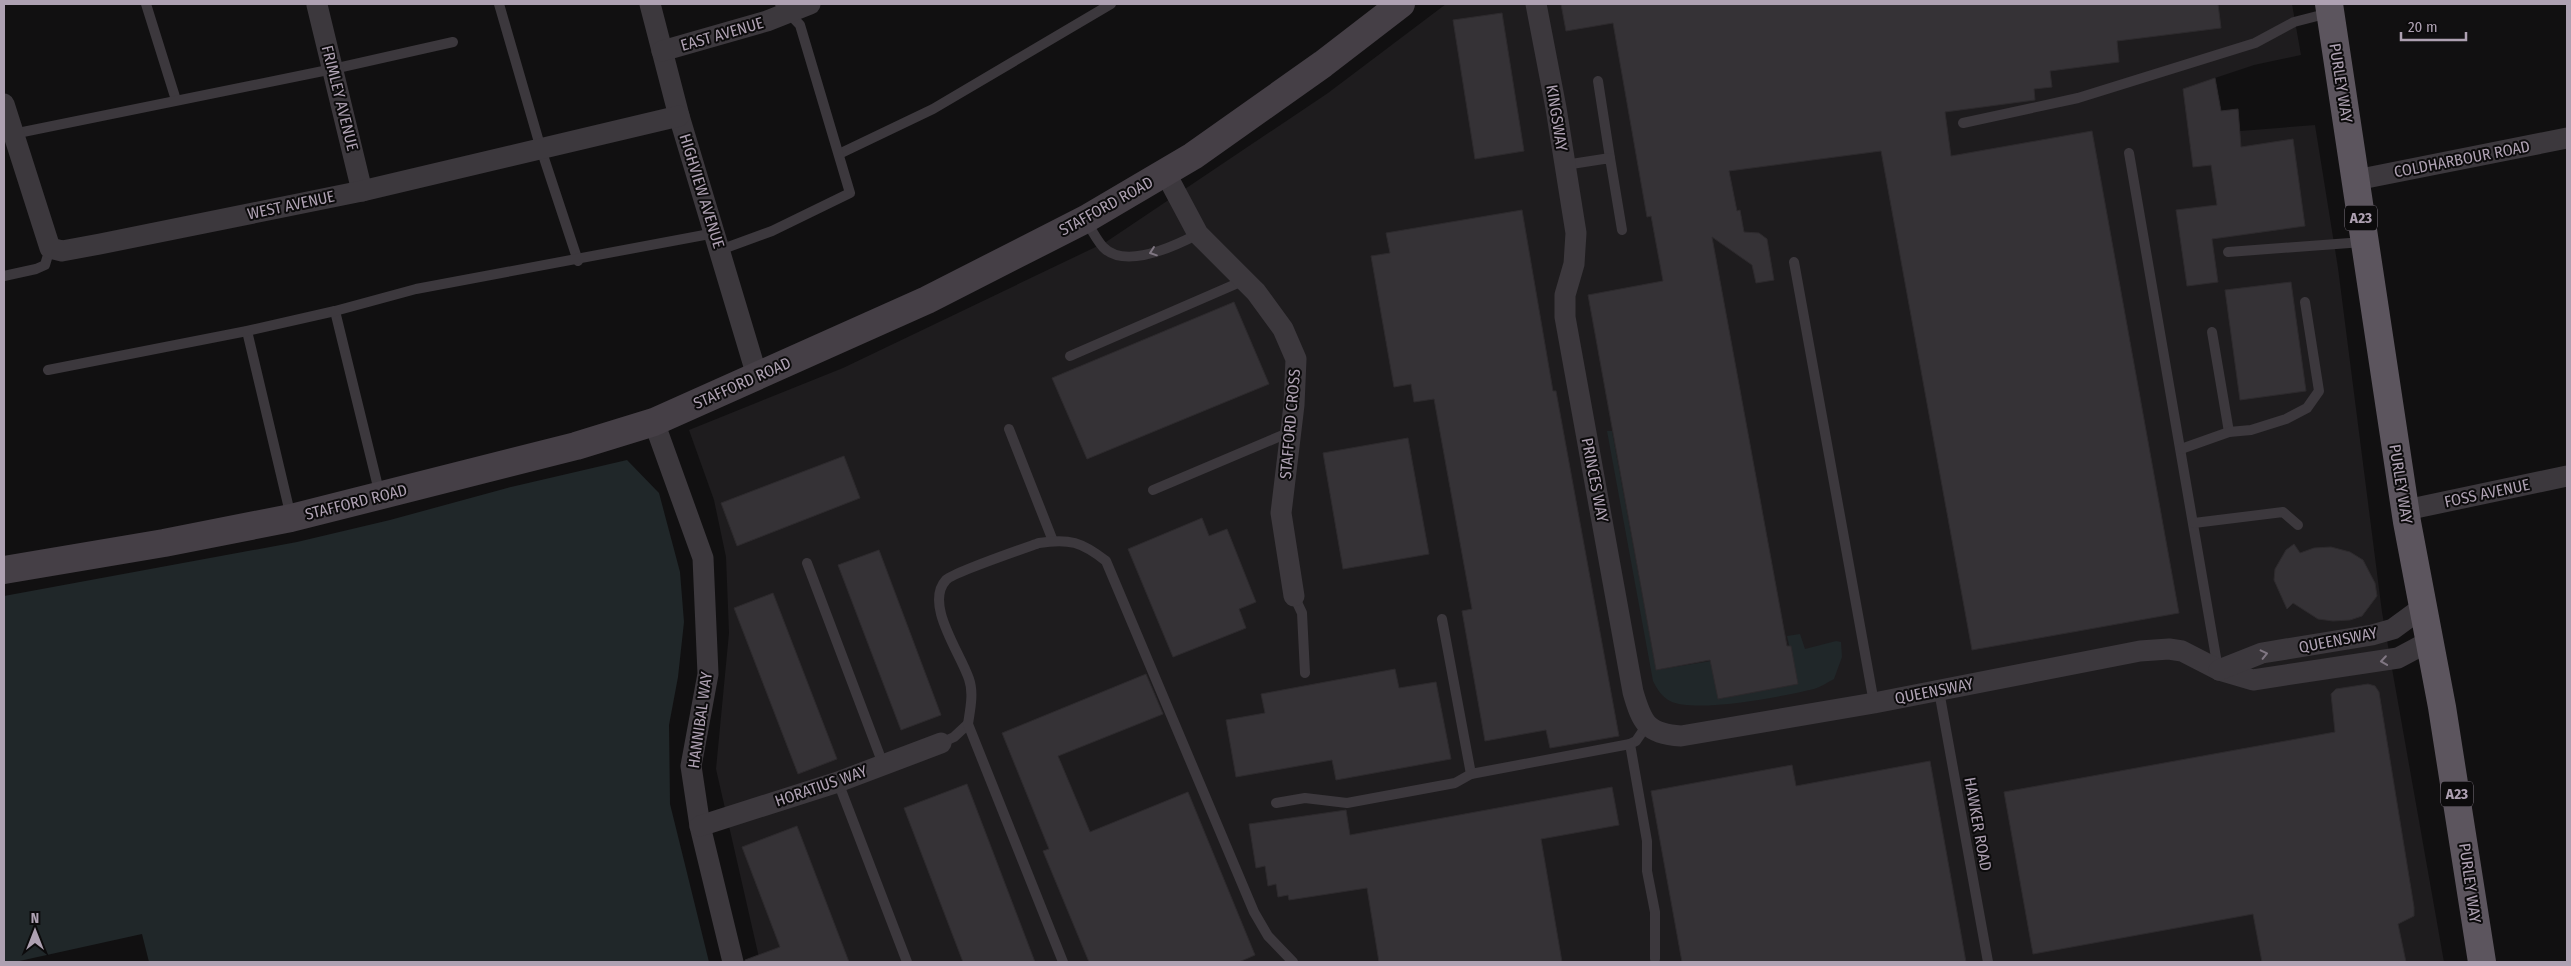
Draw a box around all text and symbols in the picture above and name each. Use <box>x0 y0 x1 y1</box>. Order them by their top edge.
scale bar <box>2401 10 2466 42</box>
street label: EAST AVENUE <box>678 13 766 55</box>
text: 20 m <box>2408 18 2438 36</box>
street label: PURLEY WAY <box>2325 42 2357 124</box>
street label: FRIMLEY AVENUE <box>318 43 362 153</box>
street label: KINGSWAY <box>1542 83 1572 153</box>
street label: HIGHVIEW AVENUE <box>676 131 728 251</box>
street label: COLDHARBOUR ROAD <box>2392 137 2532 181</box>
street label: STAFFORD ROAD <box>1056 172 1156 240</box>
street label: WEST AVENUE <box>246 187 336 223</box>
road number: A23 <box>2345 206 2377 230</box>
one-way arrow <box>1150 247 1158 257</box>
street label: STAFFORD ROAD <box>690 353 794 413</box>
street label: STAFFORD CROSS <box>1276 368 1304 480</box>
street label: PRINCES WAY <box>1577 436 1613 524</box>
street label: PURLEY WAY <box>2385 443 2417 525</box>
street label: FOSS AVENUE <box>2443 475 2531 511</box>
street label: STAFFORD ROAD <box>303 480 409 524</box>
street label: QUEENSWAY <box>2297 623 2379 657</box>
one-way arrow <box>2260 649 2269 659</box>
one-way arrow <box>2379 655 2388 665</box>
street label: HANNIBAL WAY <box>684 670 716 769</box>
street label: QUEENSWAY <box>1893 674 1975 708</box>
street label: HORATIUS WAY <box>772 761 870 811</box>
street label: HAWKER ROAD <box>1960 776 1996 872</box>
road number: A23 <box>2441 782 2473 806</box>
street label: PURLEY WAY <box>2455 842 2485 924</box>
north arrow <box>10 906 60 956</box>
text: N <box>31 910 39 927</box>

